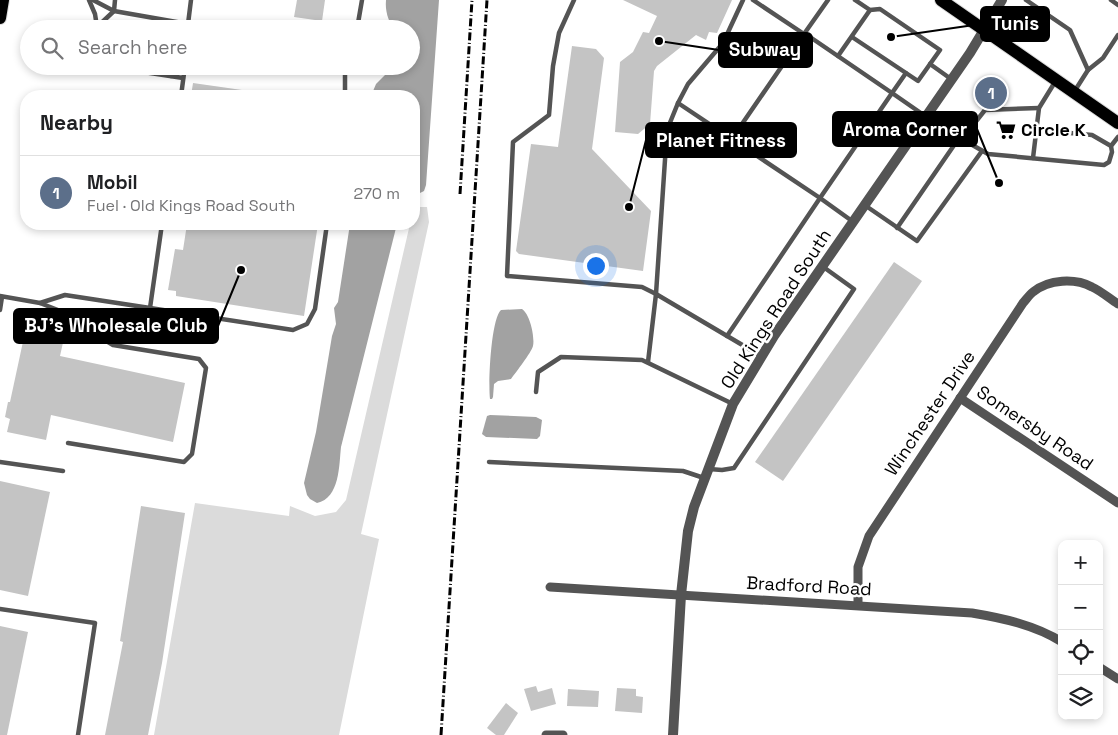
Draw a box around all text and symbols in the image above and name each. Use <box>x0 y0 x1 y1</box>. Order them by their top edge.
callout: Tunis <box>981 7 1049 41</box>
text: Tunis <box>991 11 1039 36</box>
search box <box>20 20 420 75</box>
callout: Subway <box>719 33 812 67</box>
icon: search <box>38 34 66 62</box>
text: Search here <box>78 35 188 60</box>
text: Subway <box>729 37 801 62</box>
pin: 1 <box>975 74 1007 112</box>
text: Nearby <box>40 109 113 136</box>
callout: Aroma Corner <box>833 112 977 146</box>
text: Aroma Corner <box>843 117 967 142</box>
place label: Circle K <box>1021 118 1086 141</box>
supermarket icon: Circle K <box>995 119 1017 141</box>
callout: Planet Fitness <box>646 123 796 157</box>
text: Planet Fitness <box>656 128 786 153</box>
text: Mobil <box>87 170 138 195</box>
text: 1 <box>52 183 60 204</box>
text: 270 m <box>353 183 400 204</box>
text: Fuel · Old Kings Road South <box>87 195 295 216</box>
street label: Old Kings Road South <box>715 224 836 393</box>
your location <box>583 253 609 279</box>
callout: BJ's Wholesale Club <box>14 309 218 343</box>
text: BJ's Wholesale Club <box>24 313 208 338</box>
street label: Winchester Drive <box>879 346 980 480</box>
street label: Somersby Road <box>973 380 1098 475</box>
map controls <box>1058 540 1103 720</box>
button: + <box>1058 540 1103 585</box>
street label: Bradford Road <box>746 571 872 600</box>
button: − <box>1058 585 1103 630</box>
button: locate <box>1058 630 1103 675</box>
button: layers <box>1058 675 1103 720</box>

